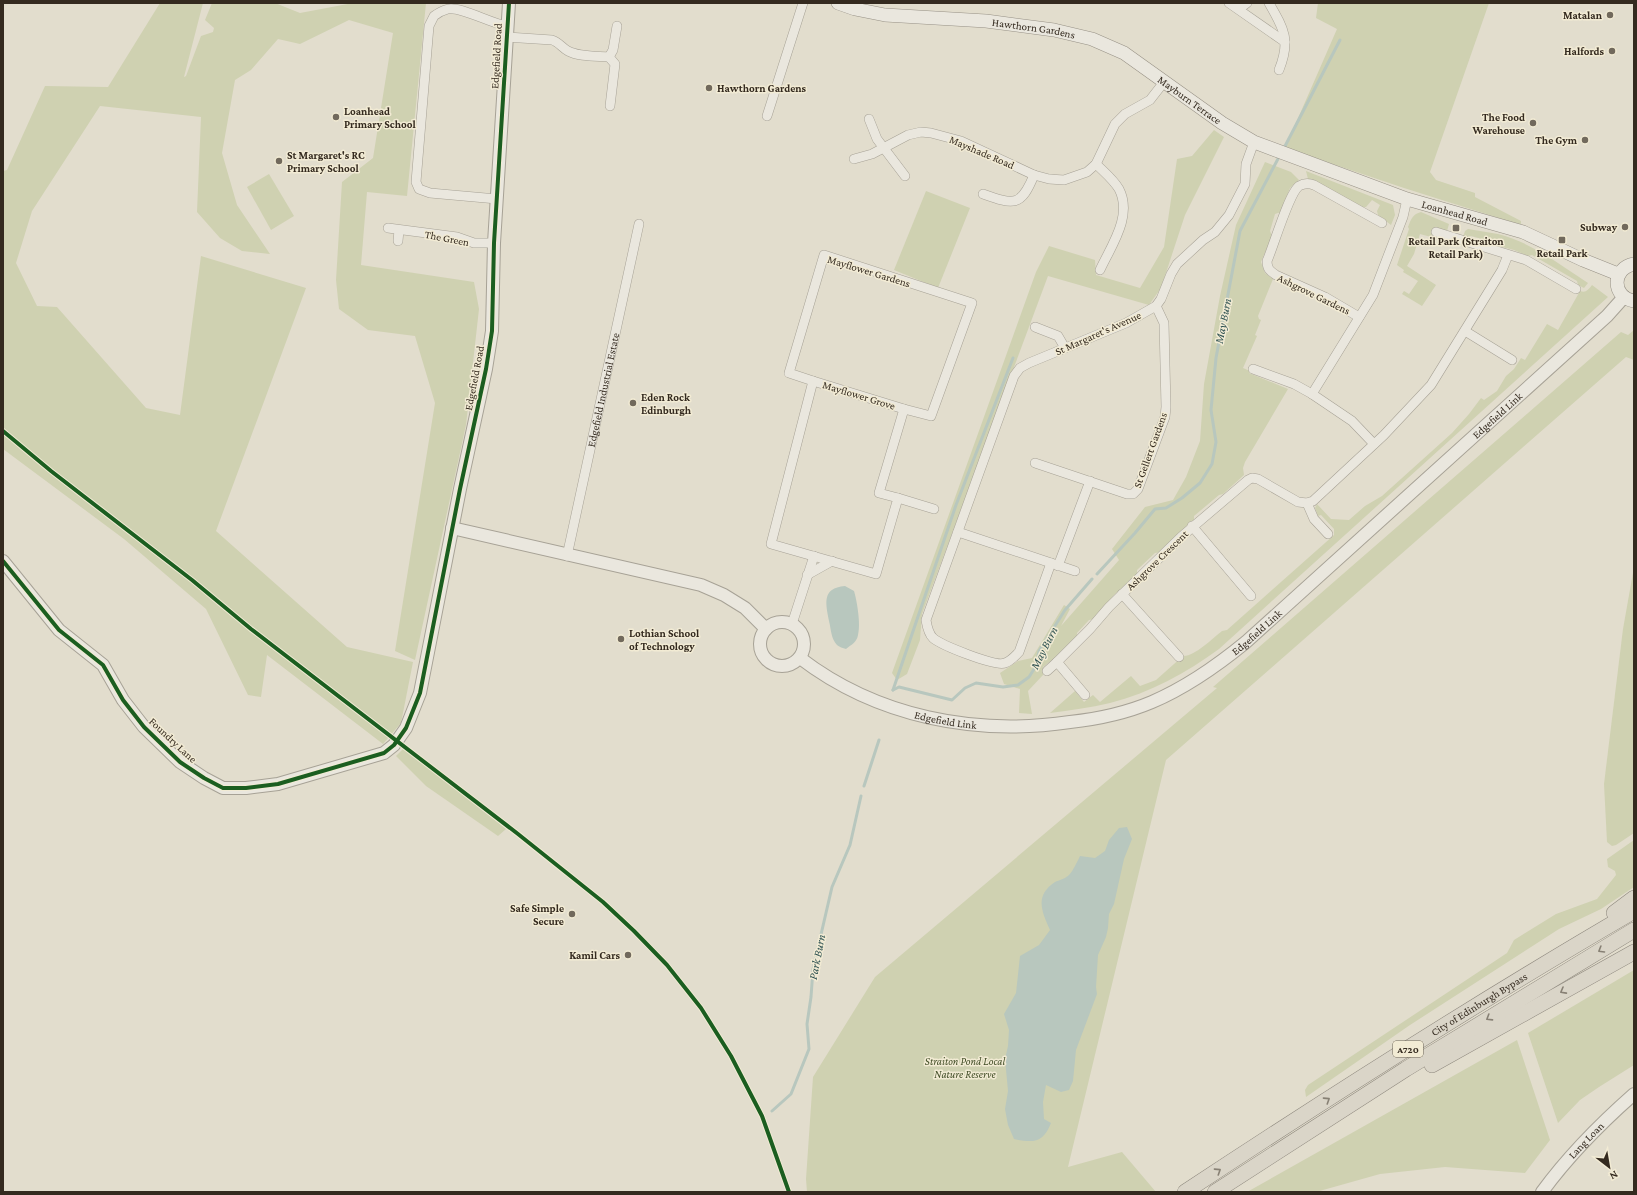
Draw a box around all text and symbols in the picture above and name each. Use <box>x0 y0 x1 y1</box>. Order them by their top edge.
place label: Matalan <box>1563 9 1603 21</box>
marker: Matalan <box>1605 10 1615 20</box>
street label: Hawthorn Gardens <box>991 16 1076 41</box>
street label: Edgefield Road <box>488 23 505 89</box>
place label: Halfords <box>1564 45 1605 57</box>
marker: Halfords <box>1607 46 1617 56</box>
street label: Mayburn Terrace <box>1156 73 1224 127</box>
place label: Hawthorn Gardens <box>717 82 807 94</box>
marker: Hawthorn Gardens <box>704 83 714 93</box>
place label: Loanhead Primary School <box>344 105 416 130</box>
place label: The Food Warehouse <box>1472 111 1525 136</box>
marker: Loanhead Primary School <box>331 112 341 122</box>
marker: The Food Warehouse <box>1528 118 1538 128</box>
street label: Mayshade Road <box>947 133 1017 172</box>
place label: The Gym <box>1535 134 1578 146</box>
marker: The Gym <box>1580 135 1590 145</box>
place label: St Margaret's RC Primary School <box>287 149 365 174</box>
marker: St Margaret's RC Primary School <box>274 156 284 166</box>
street label: Loanhead Road <box>1420 198 1489 228</box>
place label: Subway <box>1580 221 1618 233</box>
marker: Subway <box>1620 222 1630 232</box>
marker: Retail Park (Straiton Retail Park) <box>1451 223 1461 233</box>
street label: The Green <box>424 228 470 248</box>
place label: Retail Park (Straiton Retail Park) <box>1408 235 1504 261</box>
marker: Retail Park <box>1557 235 1567 245</box>
place label: Retail Park <box>1537 247 1589 259</box>
street label: Mayflower Gardens <box>826 253 912 290</box>
street label: Ashgrove Gardens <box>1275 271 1352 318</box>
water label: May Burn <box>1212 297 1234 346</box>
street label: St Margaret's Avenue <box>1053 309 1143 358</box>
street label: Edgefield Industrial Estate <box>585 331 621 448</box>
street label: Edgefield Road <box>462 344 487 412</box>
street label: Mayflower Grove <box>821 378 897 413</box>
street label: Edgefield Link <box>1470 389 1525 441</box>
place label: Eden Rock Edinburgh <box>641 391 692 416</box>
marker: Eden Rock Edinburgh <box>628 398 638 408</box>
street label: St Gellert Gardens <box>1131 411 1169 489</box>
street label: Ashgrove Crescent <box>1124 527 1191 593</box>
street label: Edgefield Link <box>1229 606 1285 657</box>
water label: May Burn <box>1027 624 1061 672</box>
place label: Lothian School of Technology <box>629 627 700 652</box>
marker: Lothian School of Technology <box>616 634 626 644</box>
street label: Edgefield Link <box>913 708 978 731</box>
street label: Foundry Lane <box>146 715 199 766</box>
place label: Safe Simple Secure <box>510 902 564 927</box>
marker: Safe Simple Secure <box>567 909 577 919</box>
water label: Park Burn <box>806 933 828 981</box>
one-way arrow <box>1597 946 1605 953</box>
place label: Kamil Cars <box>569 949 621 961</box>
marker: Kamil Cars <box>623 950 633 960</box>
street label: City of Edinburgh Bypass <box>1429 970 1529 1038</box>
one-way arrow <box>1560 986 1567 994</box>
one-way arrow <box>1486 1013 1493 1020</box>
road number: A720 <box>1393 1041 1423 1057</box>
park label: Straiton Pond Local Nature Reserve <box>925 1055 1006 1080</box>
one-way arrow <box>1322 1098 1329 1105</box>
street label: Lang Loan <box>1566 1119 1606 1161</box>
north arrow <box>1589 1147 1629 1187</box>
one-way arrow <box>1213 1168 1220 1175</box>
text: N <box>1607 1168 1620 1183</box>

